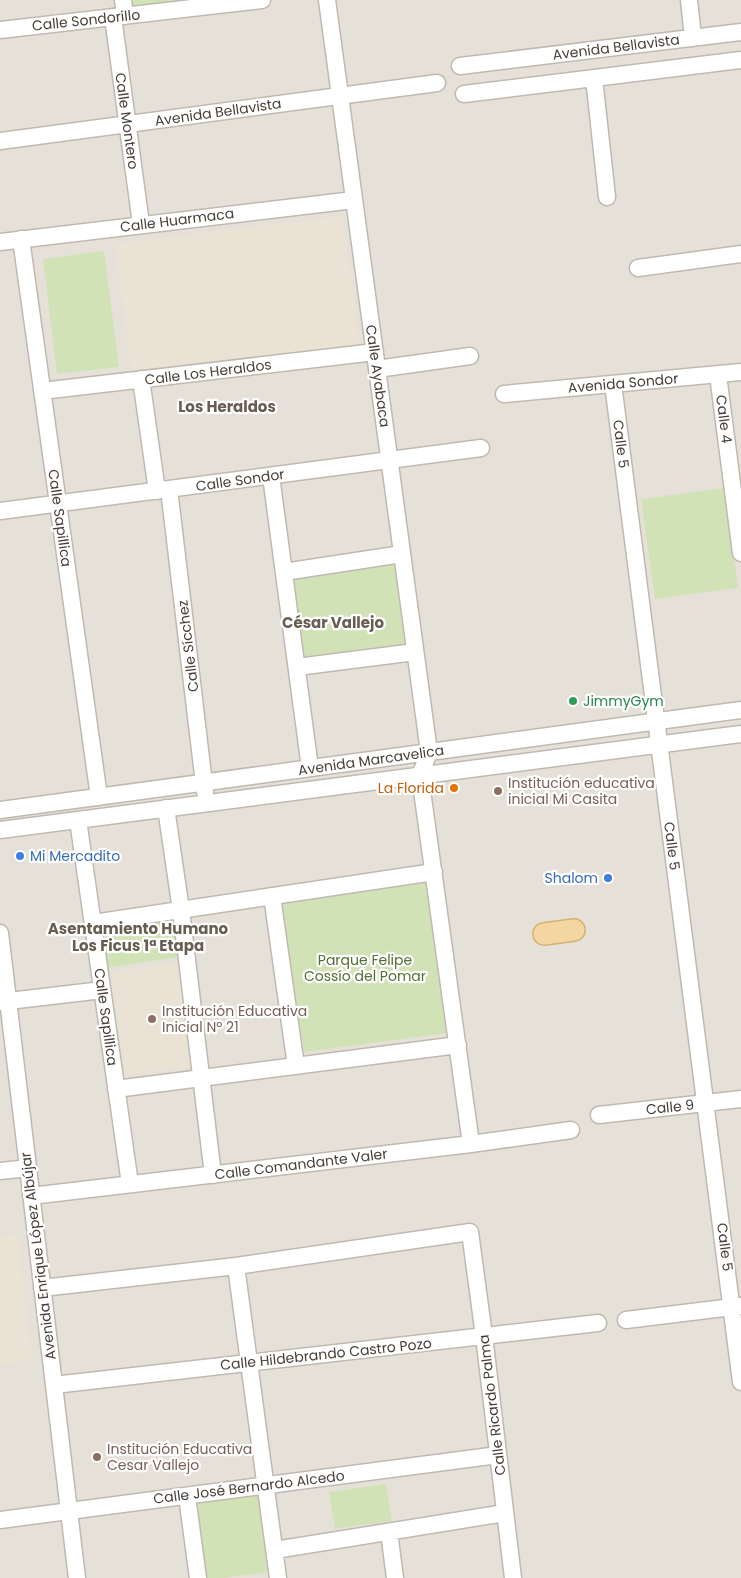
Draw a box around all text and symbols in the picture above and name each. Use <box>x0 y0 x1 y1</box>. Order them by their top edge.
street label: Calle Sondorillo <box>31 4 141 36</box>
street label: Avenida Bellavista <box>551 29 681 65</box>
street label: Calle Montero <box>110 71 144 171</box>
street label: Avenida Bellavista <box>153 93 283 131</box>
street label: Calle Huarmaca <box>119 203 235 237</box>
street label: Calle Ayabaca <box>361 323 395 429</box>
street label: Calle Los Heraldos <box>143 354 273 390</box>
street label: Avenida Sondor <box>567 368 679 398</box>
street label: Calle 4 <box>711 394 737 444</box>
district label: Los Heraldos <box>178 396 276 417</box>
street label: Calle 5 <box>608 419 634 469</box>
street label: Calle Sondor <box>194 464 286 496</box>
street label: Calle Sapillica <box>43 468 77 568</box>
street label: Calle Sícchez <box>172 599 204 693</box>
district label: César Vallejo <box>282 612 384 633</box>
place label: JimmyGym <box>583 691 664 711</box>
marker: JimmyGym <box>567 695 579 707</box>
street label: Avenida Marcavelica <box>297 740 445 780</box>
place label: Institución educativa inicial Mi Casita <box>508 773 655 809</box>
place label: La Florida <box>378 778 444 798</box>
marker: La Florida <box>448 782 460 794</box>
marker: Institución educativa inicial Mi Casita <box>492 785 504 797</box>
street label: Calle 5 <box>659 821 685 871</box>
place label: Mi Mercadito <box>30 846 120 866</box>
marker: Mi Mercadito <box>14 850 26 862</box>
place label: Shalom <box>545 868 598 888</box>
marker: Shalom <box>602 872 614 884</box>
district label: Asentamiento Humano Los Ficus 1ª Etapa <box>48 918 229 956</box>
park label: Parque Felipe Cossío del Pomar <box>304 950 426 986</box>
street label: Calle Sapillica <box>89 967 123 1067</box>
place label: Institución Educativa Inicial Nº 21 <box>162 1001 307 1037</box>
marker: Institución Educativa Inicial Nº 21 <box>146 1013 158 1025</box>
street label: Calle 9 <box>645 1095 695 1119</box>
street label: Calle Comandante Valer <box>213 1143 389 1185</box>
street label: Avenida Enrique López Albújar <box>15 1151 61 1361</box>
street label: Calle 5 <box>712 1222 738 1272</box>
street label: Calle Hildebrando Castro Pozo <box>219 1333 433 1375</box>
street label: Calle Ricardo Palma <box>473 1333 511 1477</box>
place label: Institución Educativa Cesar Vallejo <box>107 1439 252 1475</box>
marker: Institución Educativa Cesar Vallejo <box>91 1451 103 1463</box>
street label: Calle José Bernardo Alcedo <box>152 1465 346 1509</box>

